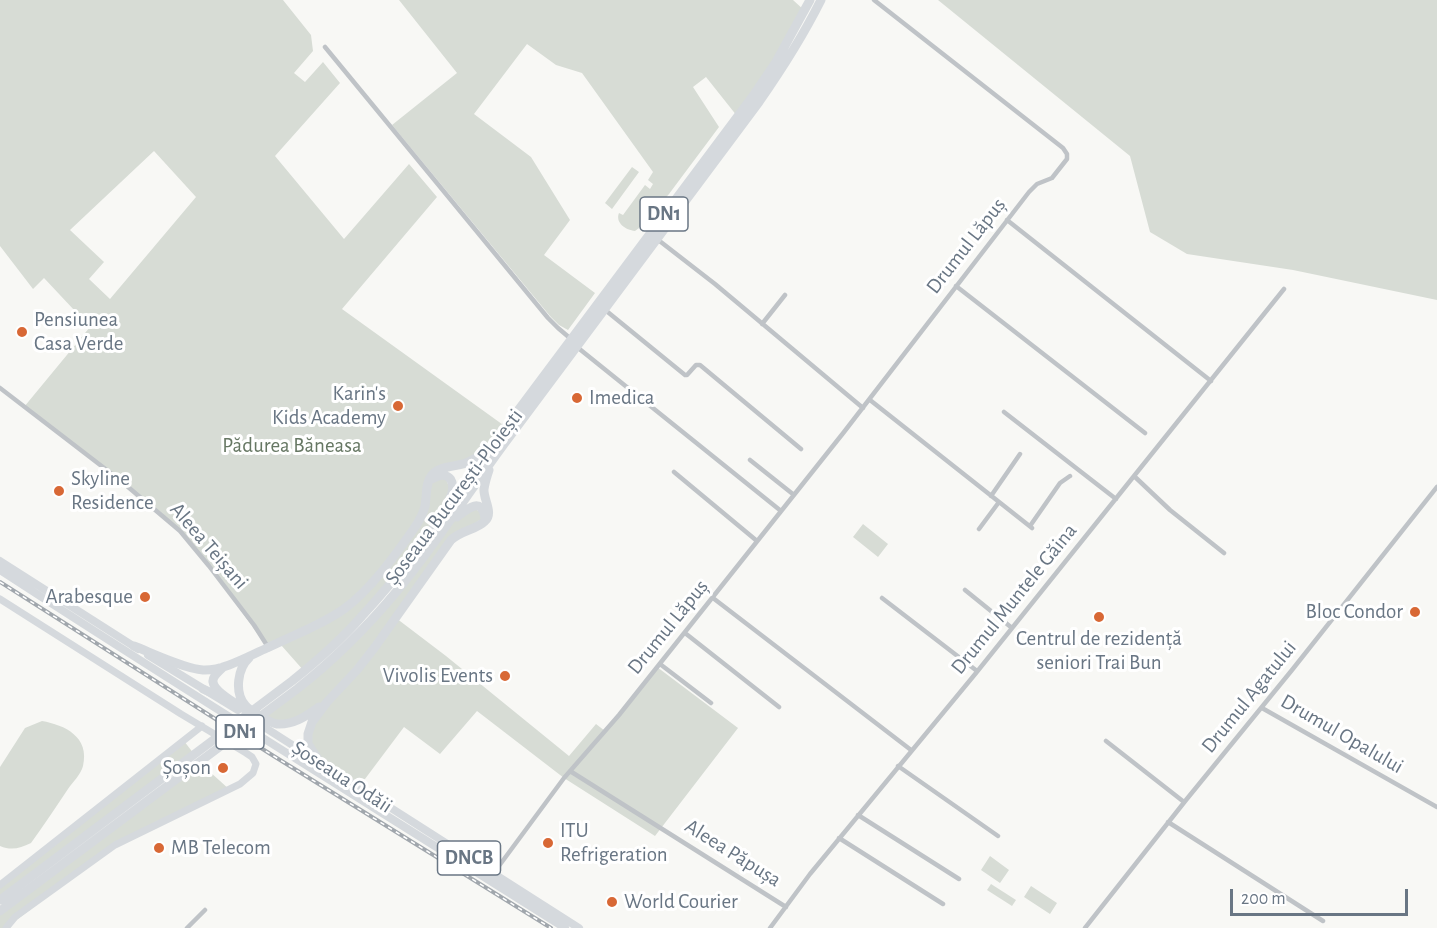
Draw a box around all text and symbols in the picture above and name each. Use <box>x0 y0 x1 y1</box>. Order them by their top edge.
street label: Drumul Lăpuș <box>921 193 1011 299</box>
road number: DN1 <box>640 197 688 231</box>
place label: Pensiunea Casa Verde <box>34 307 123 357</box>
marker: Pensiunea Casa Verde <box>15 325 29 339</box>
place label: Karin's Kids Academy <box>272 381 386 431</box>
place label: Imedica <box>589 385 654 411</box>
marker: Imedica <box>570 391 584 405</box>
marker: Karin's Kids Academy <box>391 399 405 413</box>
street label: Șoseaua București-Ploiești <box>380 404 528 590</box>
park label: Pădurea Băneasa <box>222 433 362 459</box>
place label: Skyline Residence <box>71 466 154 516</box>
marker: Skyline Residence <box>52 484 66 498</box>
street label: Aleea Teișani <box>164 497 254 595</box>
street label: Drumul Muntele Găina <box>945 519 1083 679</box>
street label: Drumul Lăpuș <box>622 575 714 679</box>
place label: Arabesque <box>45 584 133 610</box>
marker: Arabesque <box>138 590 152 604</box>
place label: Bloc Condor <box>1305 599 1403 625</box>
marker: Bloc Condor <box>1408 605 1422 619</box>
marker: Centrul de rezidență seniori Trai Bun <box>1092 610 1106 624</box>
place label: Centrul de rezidență seniori Trai Bun <box>1016 626 1182 676</box>
street label: Drumul Agatului <box>1196 636 1302 758</box>
place label: Vivolis Events <box>383 663 493 689</box>
marker: Vivolis Events <box>498 669 512 683</box>
street label: Drumul Opalului <box>1276 689 1408 779</box>
road number: DN1 <box>216 715 264 749</box>
street label: Șoseaua Odăii <box>287 735 397 819</box>
place label: Șoșon <box>162 755 211 781</box>
marker: Șoșon <box>216 761 230 775</box>
street label: Aleea Păpușa <box>680 813 786 893</box>
place label: ITU Refrigeration <box>560 818 668 868</box>
place label: MB Telecom <box>171 835 271 861</box>
marker: ITU Refrigeration <box>541 836 555 850</box>
marker: MB Telecom <box>152 841 166 855</box>
road number: DNCB <box>438 841 500 875</box>
scale bar <box>1233 877 1412 915</box>
place label: World Courier <box>624 889 738 915</box>
text: 200 m <box>1241 890 1286 908</box>
marker: World Courier <box>605 895 619 909</box>

